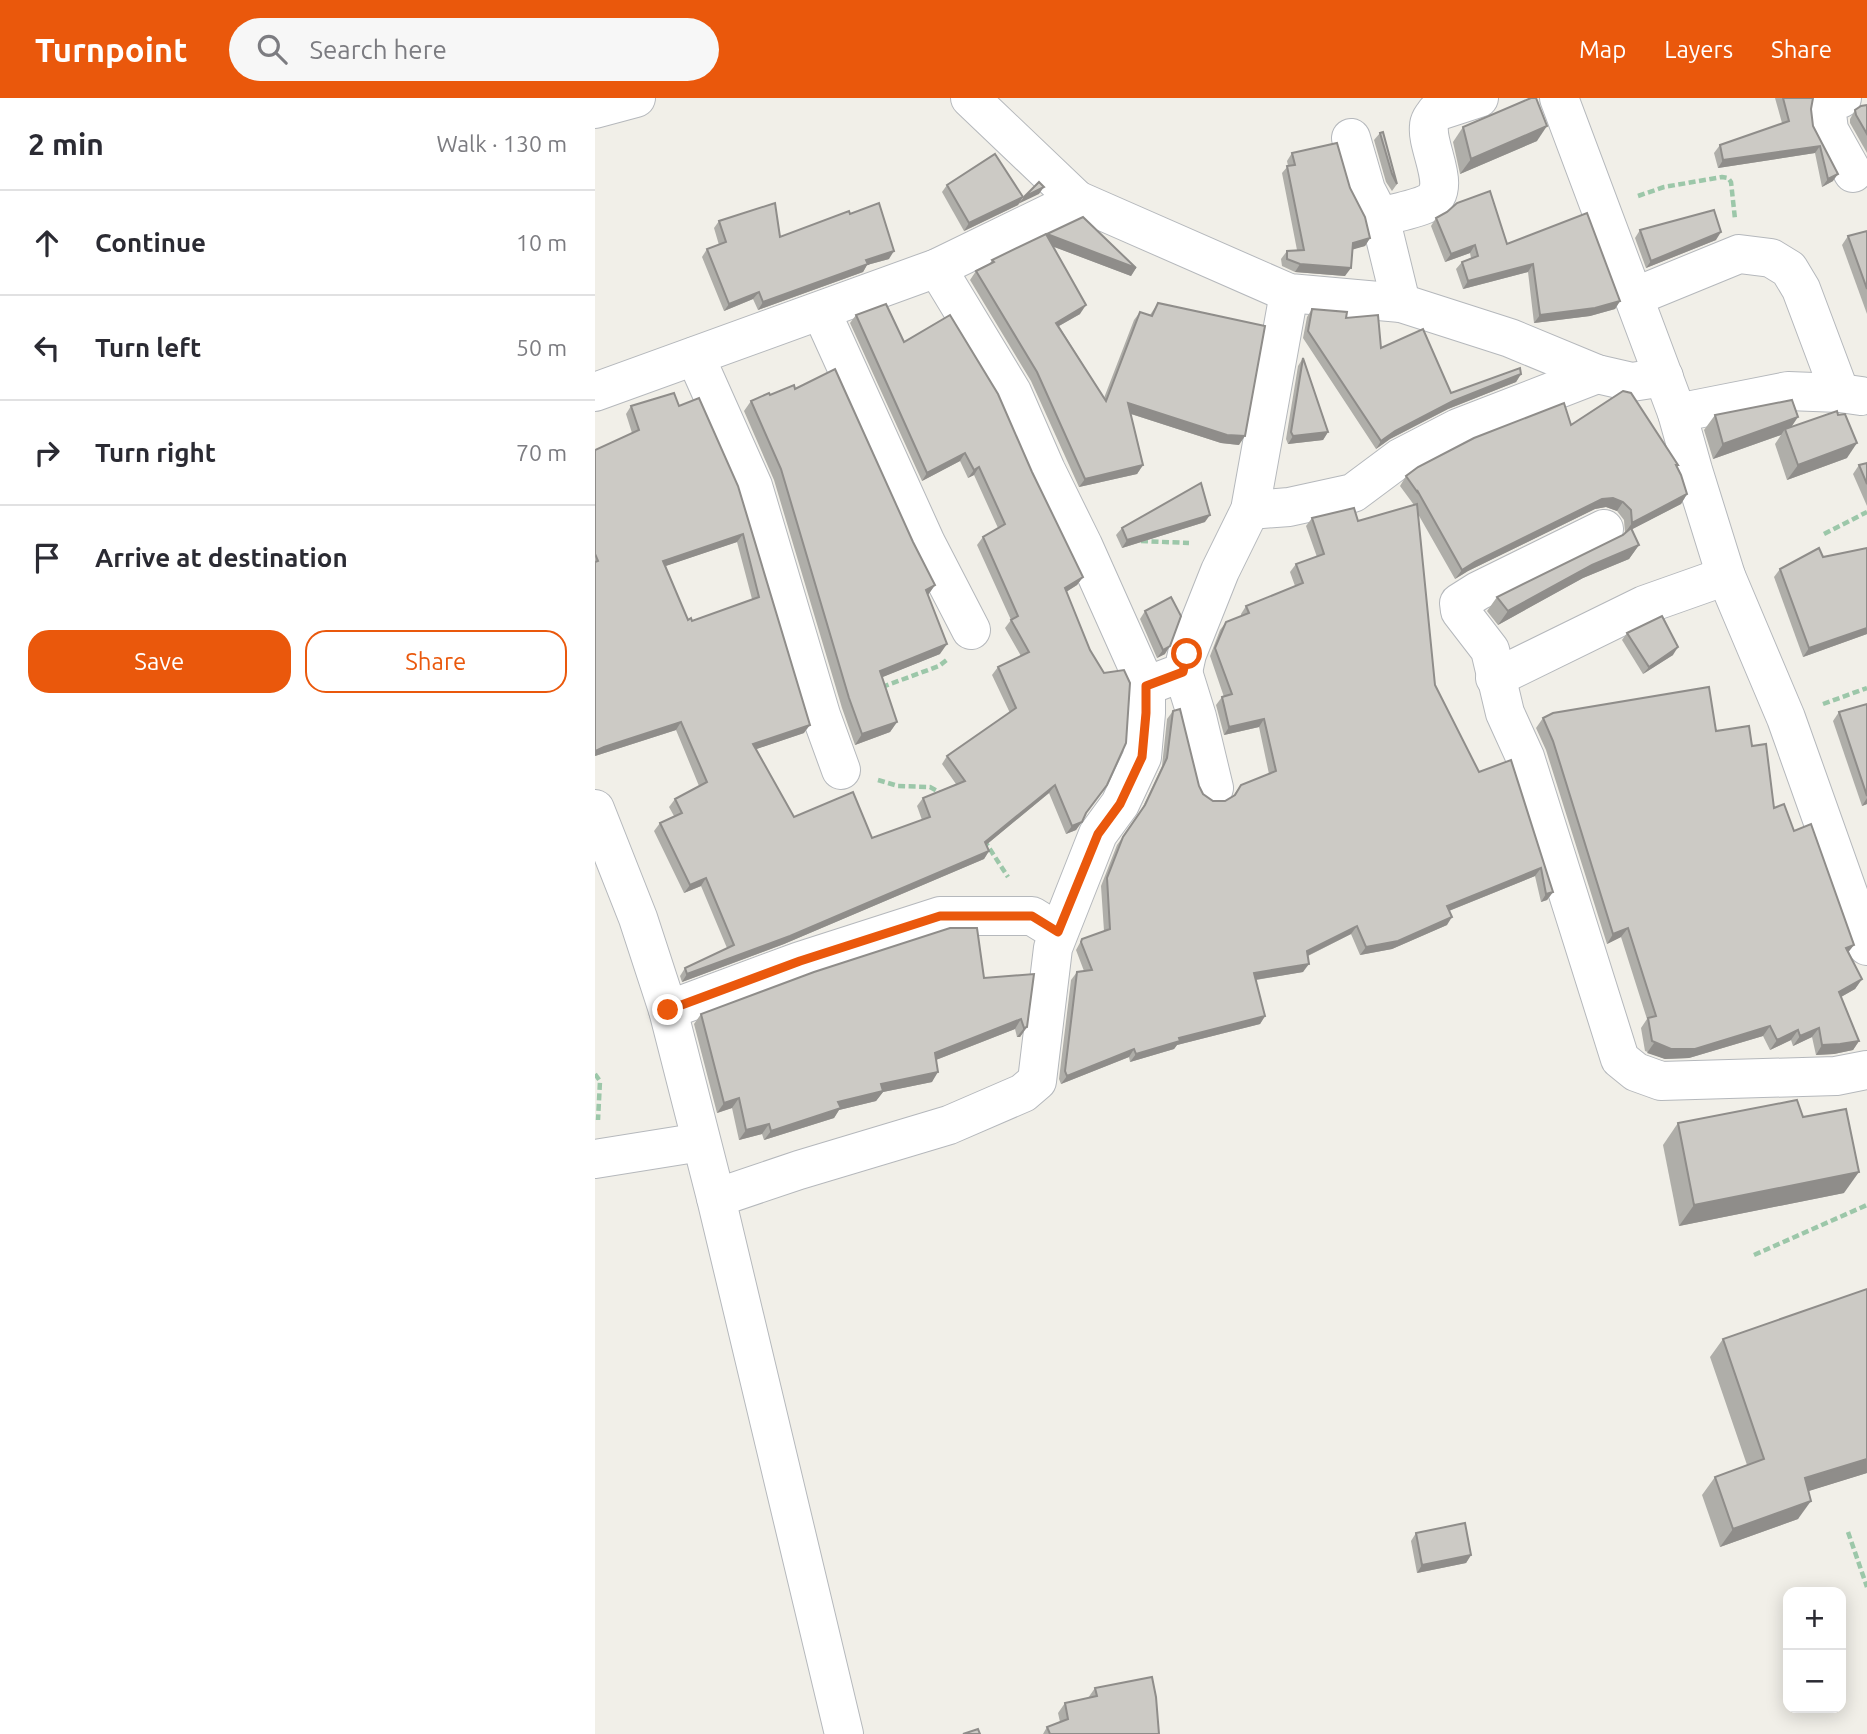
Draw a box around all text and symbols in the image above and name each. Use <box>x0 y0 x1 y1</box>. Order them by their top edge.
search box <box>229 18 719 81</box>
icon: search <box>253 30 291 68</box>
text: Turnpoint <box>35 31 187 68</box>
text: Search here <box>309 35 447 64</box>
text: Map <box>1579 36 1626 63</box>
text: Layers <box>1664 36 1733 63</box>
text: Share <box>1771 36 1832 63</box>
text: 2 min <box>28 127 104 161</box>
text: Walk · 130 m <box>436 131 567 156</box>
icon: ahead <box>28 224 66 262</box>
text: Continue <box>95 228 206 257</box>
text: 10 m <box>516 230 567 255</box>
icon: left <box>28 329 66 367</box>
text: Turn left <box>95 333 201 362</box>
text: 50 m <box>516 335 567 360</box>
icon: right <box>28 434 66 472</box>
text: Turn right <box>95 438 216 467</box>
text: 70 m <box>516 440 567 465</box>
icon: arrive <box>28 539 66 577</box>
text: Arrive at destination <box>95 543 348 572</box>
button: Save <box>28 630 291 693</box>
button: Share <box>305 630 567 693</box>
route start <box>1171 638 1202 669</box>
route end <box>652 994 683 1025</box>
map controls <box>1783 1587 1846 1713</box>
button: + <box>1783 1587 1846 1650</box>
button: − <box>1783 1650 1846 1713</box>

